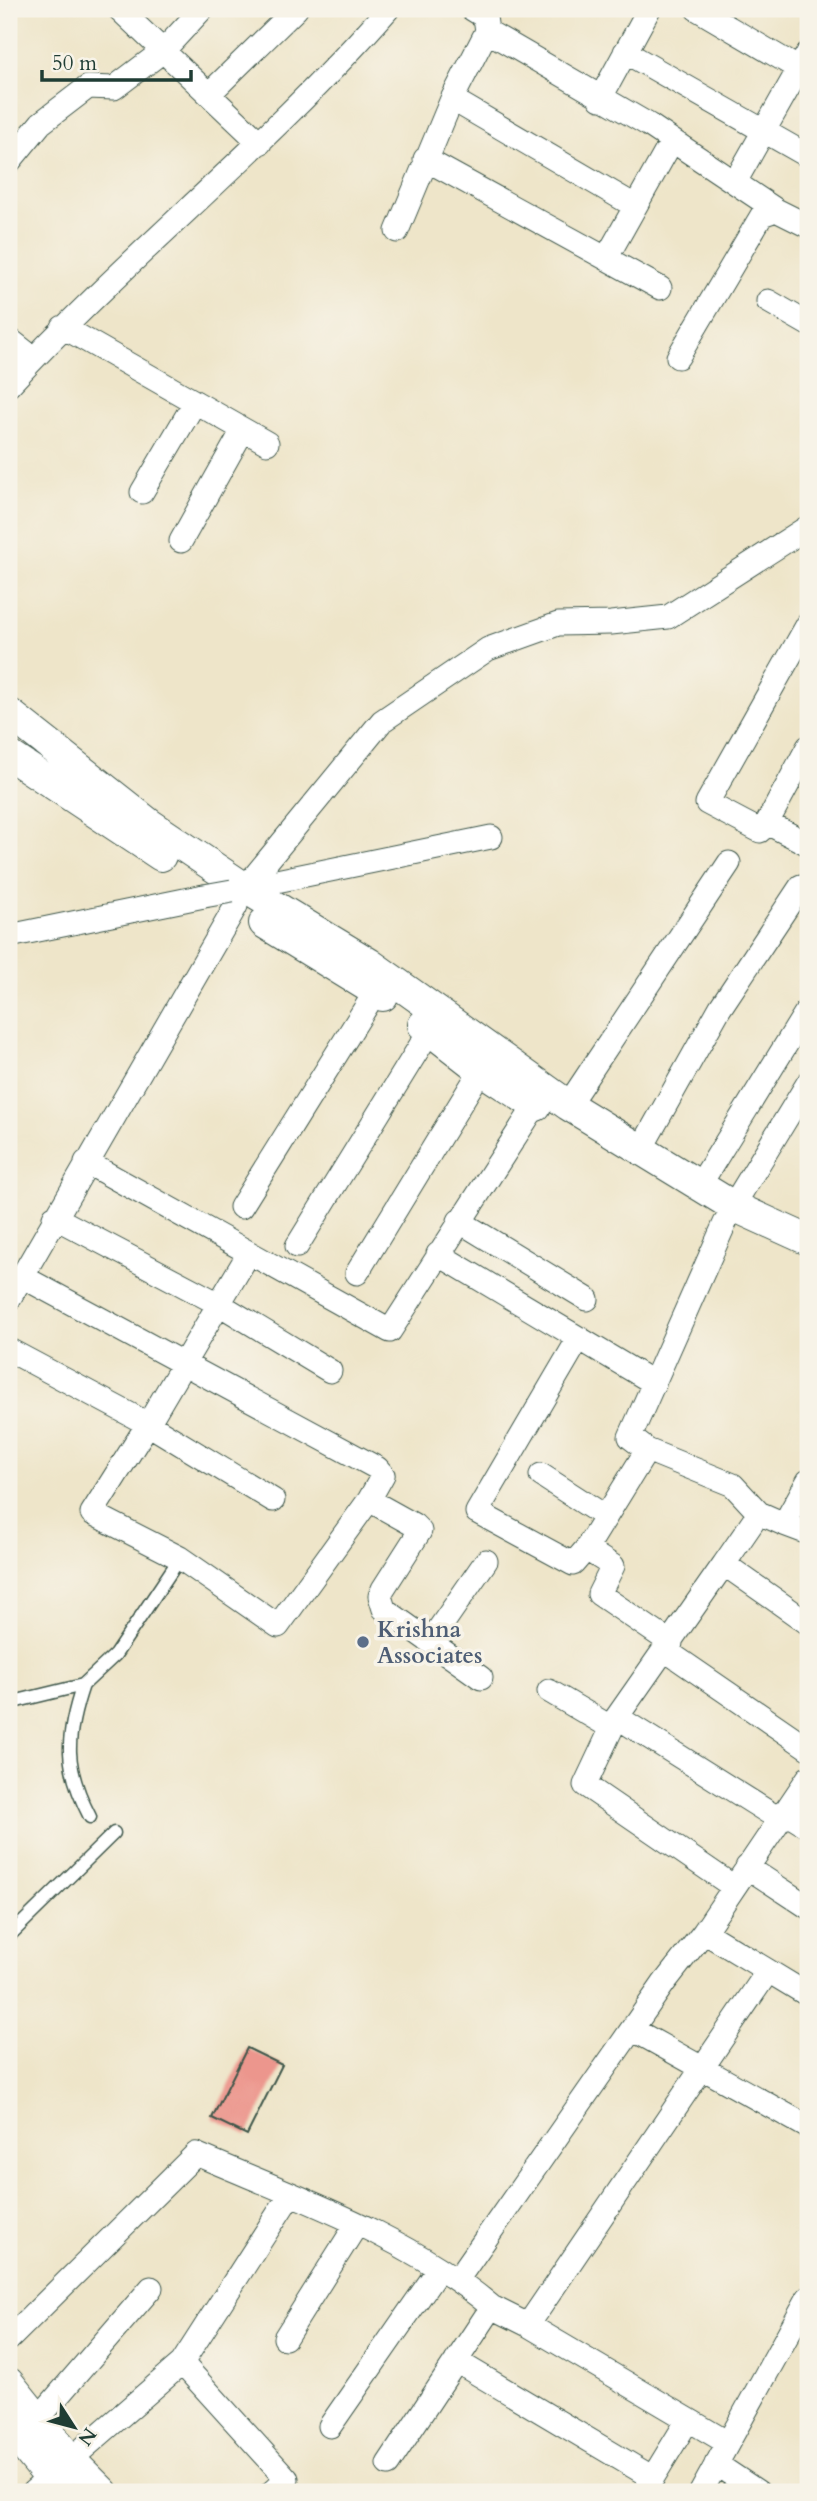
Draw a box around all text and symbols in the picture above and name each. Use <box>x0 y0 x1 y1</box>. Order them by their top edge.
scale bar <box>42 38 191 82</box>
text: 50 m <box>52 49 97 78</box>
place label: Krishna Associates <box>377 1614 483 1671</box>
marker: Krishna Associates <box>355 1634 371 1650</box>
north arrow <box>38 2392 108 2462</box>
text: N <box>71 2422 102 2451</box>

